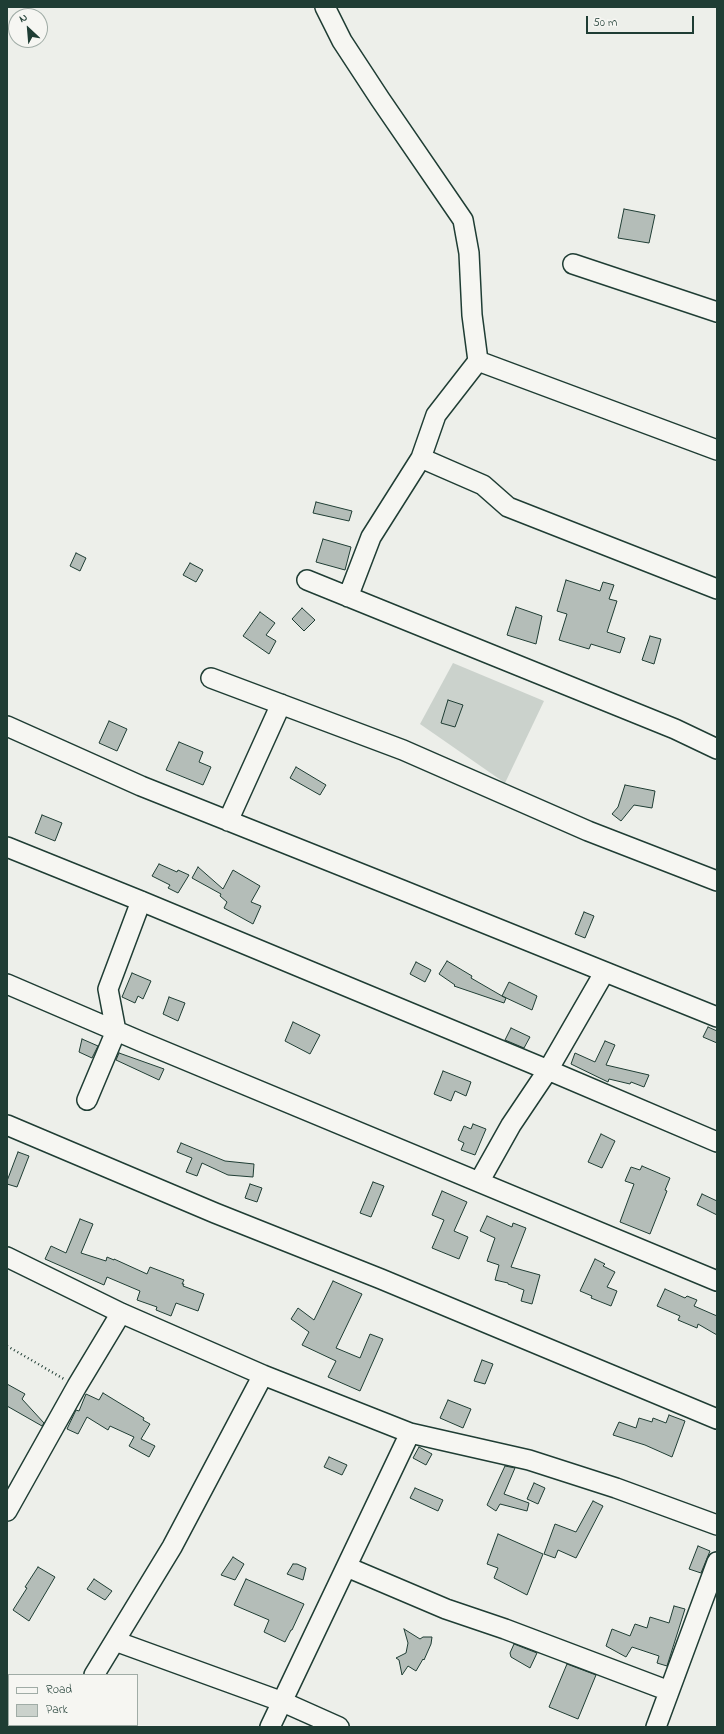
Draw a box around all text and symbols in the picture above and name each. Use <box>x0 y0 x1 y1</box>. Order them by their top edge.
north arrow <box>8 8 48 48</box>
scale bar <box>588 8 696 34</box>
text: N <box>16 9 30 27</box>
text: 50 m <box>593 14 617 32</box>
legend <box>8 1674 138 1726</box>
text: Road <box>46 1681 72 1699</box>
text: Park <box>46 1701 68 1719</box>

